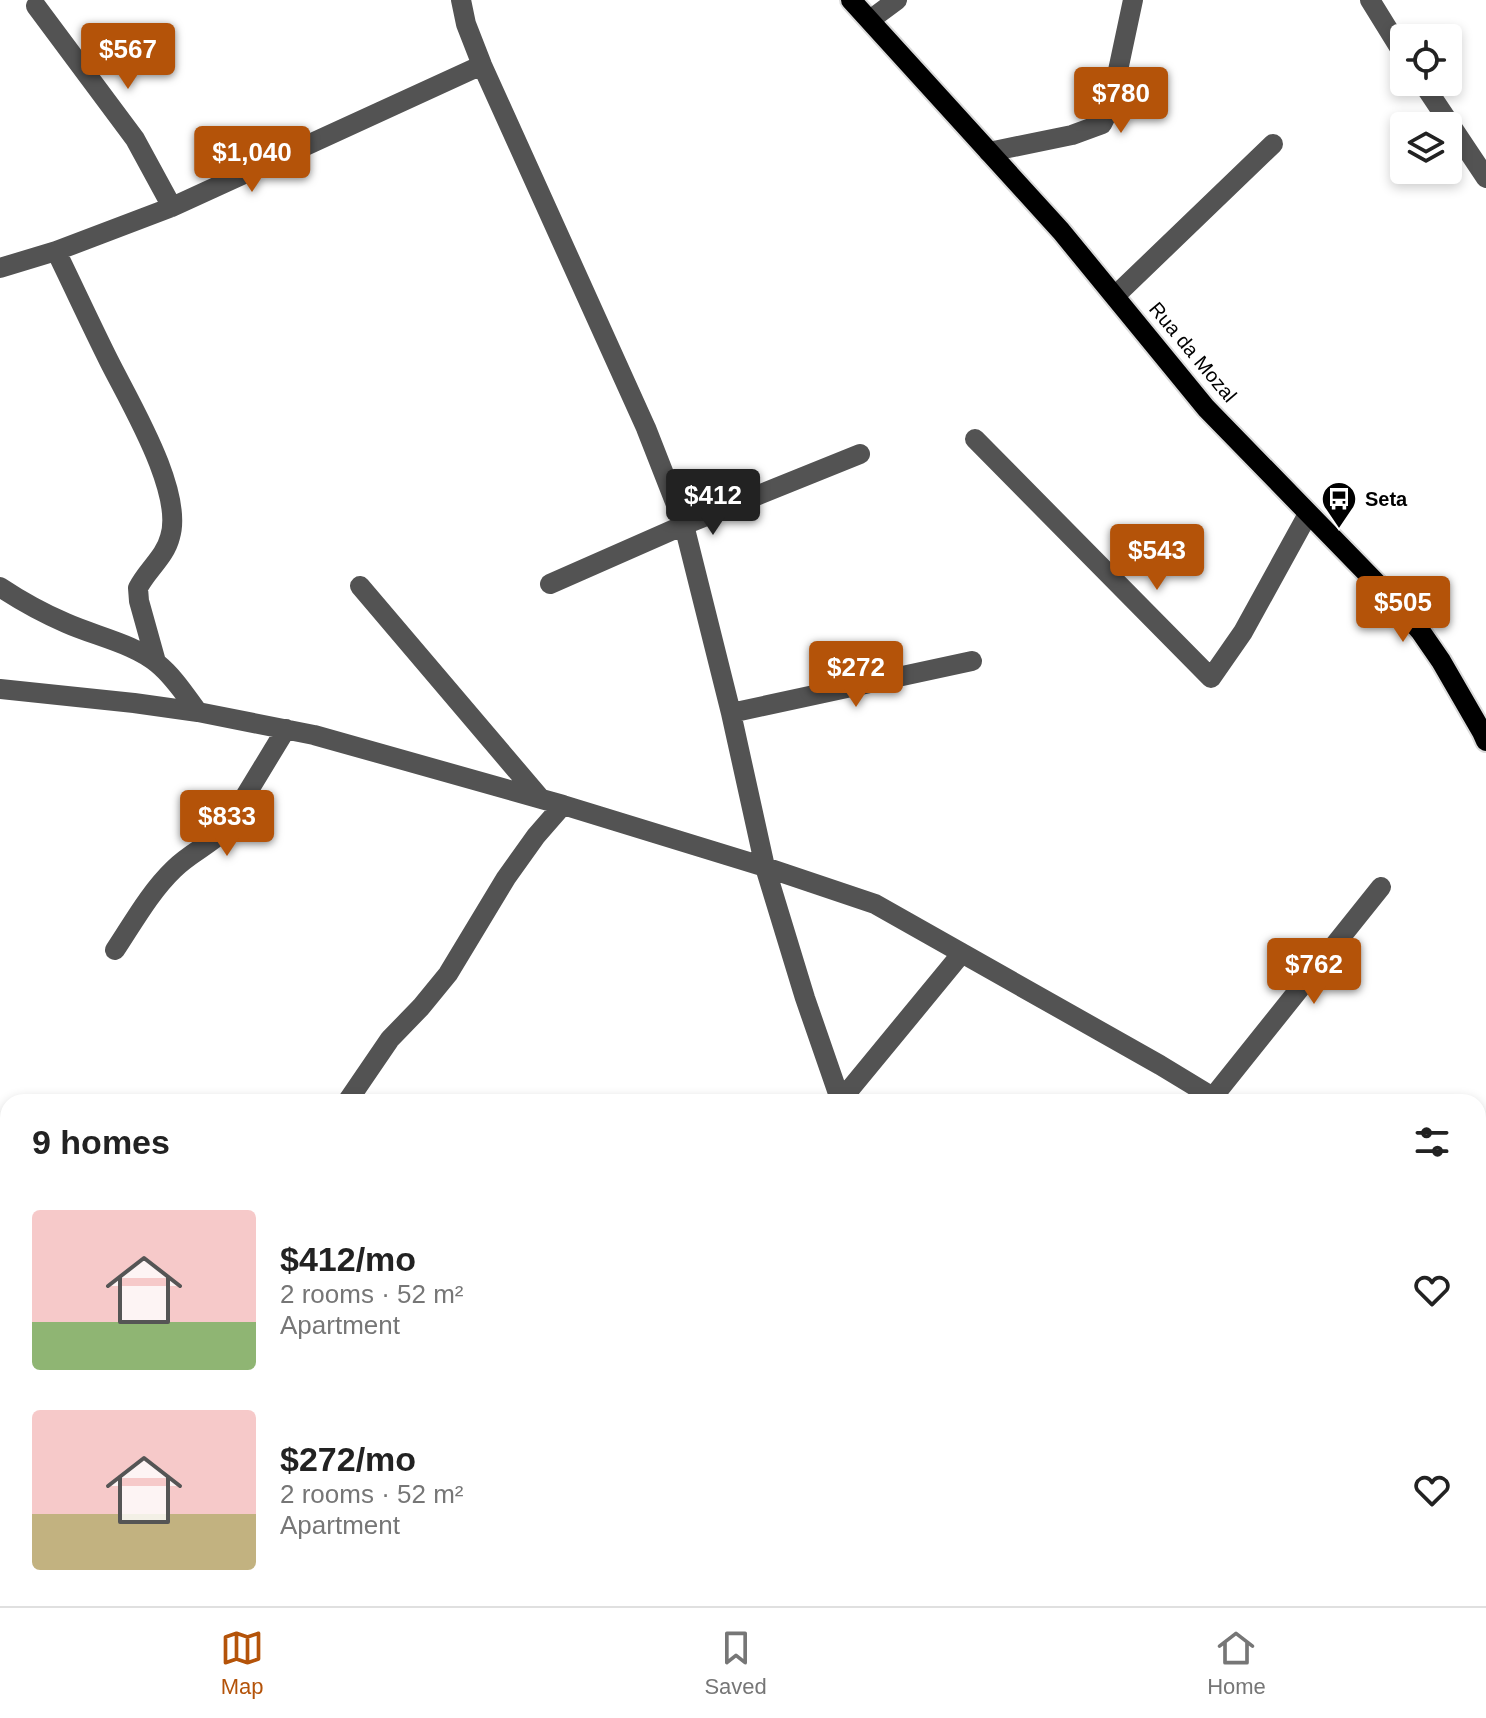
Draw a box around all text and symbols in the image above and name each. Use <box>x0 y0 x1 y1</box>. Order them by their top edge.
pin: $567 <box>81 23 175 91</box>
map controls <box>1390 24 1462 184</box>
button: locate <box>1390 24 1462 96</box>
text: $567 <box>99 34 157 64</box>
pin: $780 <box>1074 67 1168 135</box>
text: $780 <box>1092 78 1150 108</box>
button: layers <box>1390 112 1462 184</box>
pin: $1,040 <box>187 126 317 194</box>
text: $1,040 <box>212 137 292 167</box>
street label: Rua da Mozal <box>1145 298 1241 406</box>
pin: $412 <box>666 469 760 537</box>
text: $412 <box>684 480 742 510</box>
bus stop icon: Seta <box>1320 480 1358 530</box>
place label: Seta <box>1365 488 1408 510</box>
pin: $543 <box>1110 524 1204 592</box>
text: $543 <box>1128 535 1186 565</box>
pin: $505 <box>1356 576 1450 644</box>
text: $505 <box>1374 587 1432 617</box>
pin: $272 <box>809 641 903 709</box>
text: $272 <box>827 652 885 682</box>
pin: $833 <box>180 790 274 858</box>
text: $833 <box>198 801 256 831</box>
pin: $762 <box>1267 938 1361 1006</box>
text: $762 <box>1285 949 1343 979</box>
icon: filters <box>1410 1120 1454 1164</box>
text: 9 homes <box>32 1123 170 1161</box>
text: $412/mo <box>280 1240 416 1278</box>
icon: home <box>96 1242 192 1338</box>
icon: heart <box>1410 1268 1454 1312</box>
text: 2 rooms · 52 m² <box>280 1279 464 1309</box>
text: Apartment <box>280 1310 400 1340</box>
text: $272/mo <box>280 1440 416 1478</box>
icon: home <box>96 1442 192 1538</box>
icon: heart <box>1410 1468 1454 1512</box>
text: 2 rooms · 52 m² <box>280 1479 464 1509</box>
text: Apartment <box>280 1510 400 1540</box>
tab: Map <box>220 1626 264 1700</box>
tab: Saved <box>704 1626 767 1700</box>
tab: Home <box>1207 1626 1266 1700</box>

